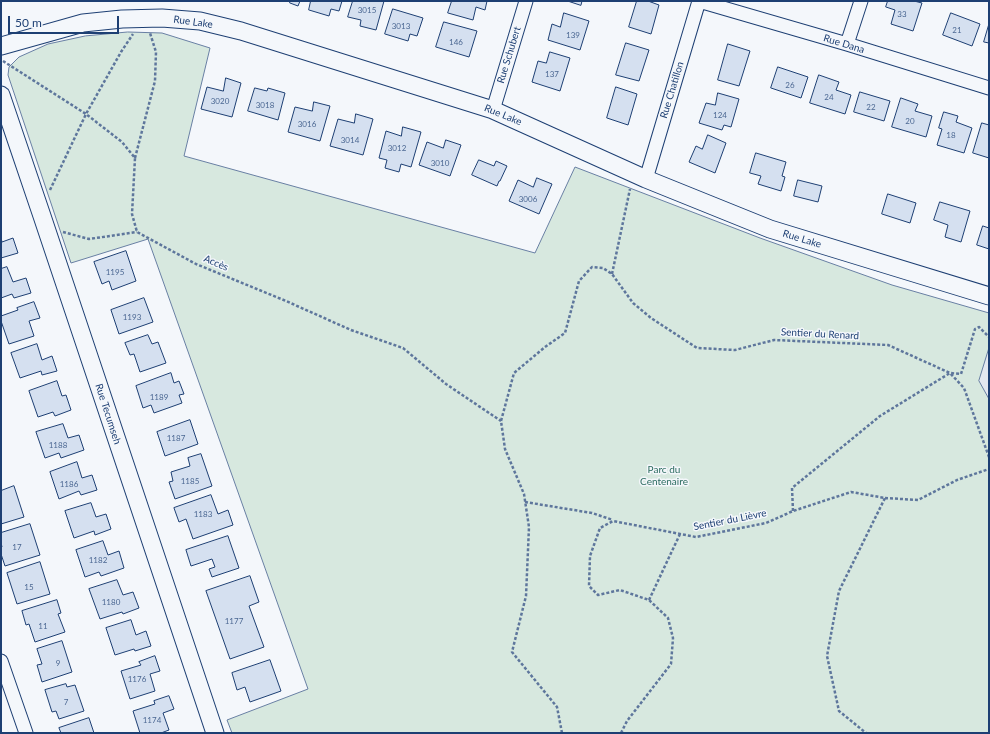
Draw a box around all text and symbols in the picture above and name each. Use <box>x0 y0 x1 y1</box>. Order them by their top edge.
house number: 3015 <box>358 5 376 15</box>
scale bar <box>10 8 121 34</box>
house number: 33 <box>897 9 907 19</box>
street label: Rue Lake <box>173 13 213 31</box>
text: 50 m <box>15 15 42 30</box>
house number: 3013 <box>392 21 410 31</box>
street label: Rue Schubert <box>495 25 523 85</box>
house number: 21 <box>952 25 962 35</box>
house number: 139 <box>566 30 580 40</box>
street label: Rue Dana <box>822 32 866 56</box>
house number: 146 <box>449 37 463 47</box>
street label: Rue Chatillon <box>658 60 686 120</box>
house number: 137 <box>545 69 559 79</box>
house number: 26 <box>785 80 795 90</box>
house number: 24 <box>824 92 834 102</box>
house number: 3020 <box>211 96 229 106</box>
house number: 3018 <box>256 100 274 110</box>
street label: Rue Lake <box>482 102 524 128</box>
house number: 22 <box>866 102 876 112</box>
house number: 124 <box>713 110 727 120</box>
house number: 20 <box>905 116 915 126</box>
house number: 3016 <box>298 119 316 129</box>
house number: 18 <box>946 130 956 140</box>
house number: 3014 <box>341 135 359 145</box>
house number: 3012 <box>388 143 406 153</box>
house number: 3010 <box>431 158 449 168</box>
house number: 3006 <box>519 194 537 204</box>
street label: Rue Lake <box>781 227 823 251</box>
street label: Accès <box>202 252 230 274</box>
house number: 1195 <box>106 267 124 277</box>
house number: 1193 <box>123 312 141 322</box>
street label: Sentier du Renard <box>781 326 859 342</box>
street label: Rue Tecumseh <box>93 382 123 446</box>
house number: 1189 <box>150 392 168 402</box>
house number: 1187 <box>167 433 185 443</box>
house number: 1188 <box>49 440 67 450</box>
park label: Parc du Centenaire <box>640 464 688 488</box>
house number: 1185 <box>181 476 199 486</box>
house number: 1186 <box>60 479 78 489</box>
street label: Sentier du Lièvre <box>692 507 768 533</box>
house number: 1183 <box>194 509 212 519</box>
house number: 17 <box>12 542 22 552</box>
house number: 1182 <box>89 555 107 565</box>
house number: 15 <box>24 582 34 592</box>
house number: 1180 <box>102 597 120 607</box>
house number: 1177 <box>225 616 243 626</box>
house number: 11 <box>38 621 48 631</box>
house number: 9 <box>56 658 60 668</box>
house number: 1176 <box>128 674 146 684</box>
house number: 7 <box>64 697 68 707</box>
house number: 1174 <box>143 715 161 725</box>

